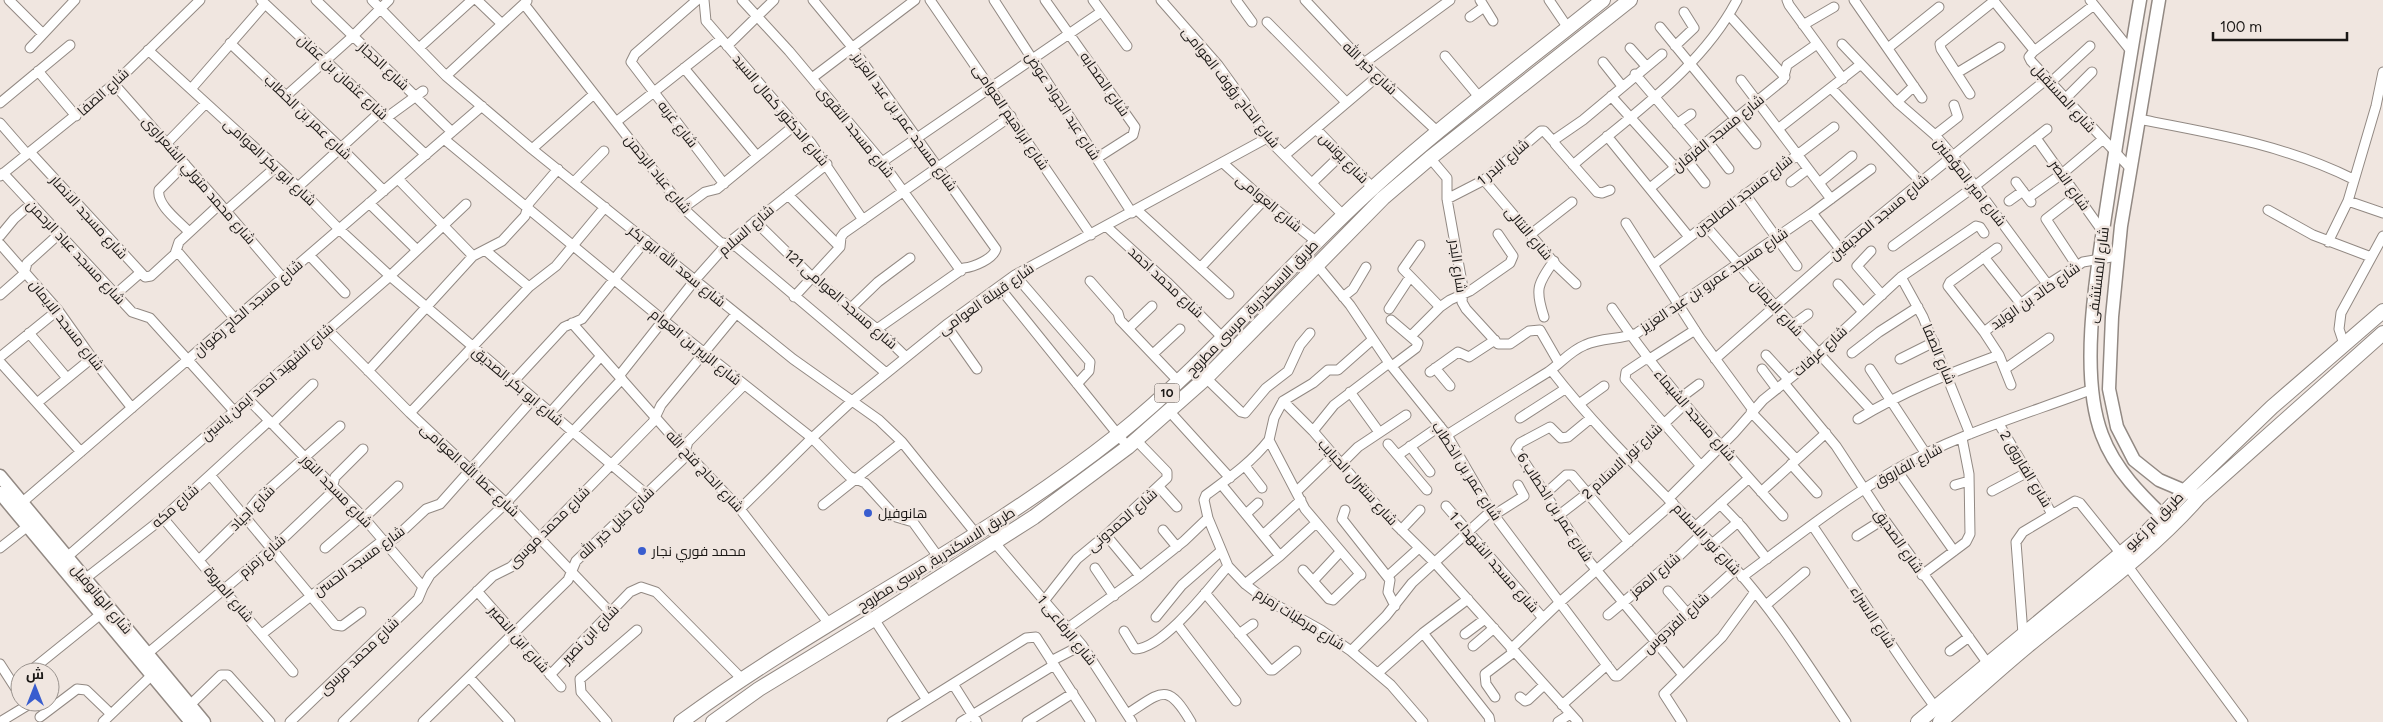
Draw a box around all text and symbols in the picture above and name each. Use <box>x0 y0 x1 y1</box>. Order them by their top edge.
scale bar <box>2213 10 2347 42</box>
text: 100 m <box>2220 18 2262 36</box>
street label: شارع الحاج رؤوف العوامى <box>1178 23 1283 151</box>
street label: شارع عثمان بن عفان <box>294 31 391 123</box>
street label: شارع الحجاز <box>354 38 412 94</box>
street label: شارع خير الله <box>1339 38 1401 98</box>
street label: شارع مسجد عمر بن عبد العزيز <box>848 49 960 195</box>
street label: شارع عبد الجواد عوض <box>1021 49 1104 163</box>
street label: شارع الصحابه <box>1076 49 1133 120</box>
street label: شارع الدكتور كمال السيد <box>729 51 832 169</box>
street label: شارع المستقبل <box>2028 60 2099 136</box>
street label: شارع ابراهيم العوامى <box>968 61 1052 174</box>
street label: شارع الصفا <box>74 65 133 120</box>
street label: شارع عمر بن الخطاب <box>260 71 355 163</box>
street label: شارع مسجد التقوى <box>814 83 898 181</box>
street label: شارع مسجد الفرقان <box>1669 91 1768 176</box>
street label: شارع غربه <box>654 97 701 151</box>
street label: شارع محمد متولي الشعراوى <box>136 113 259 250</box>
street label: شارع ابو بكر العوامى <box>220 115 319 209</box>
street label: شارع يونس <box>1315 130 1372 187</box>
street label: شارع عباد الرحمن <box>621 132 694 217</box>
street label: شارع امير المؤمنين <box>1930 135 2009 230</box>
street label: شارع البدر 1 <box>1474 136 1533 189</box>
street label: شارع مسجد الصالحين <box>1690 151 1796 239</box>
street label: شارع النصر <box>2045 156 2093 214</box>
street label: شارع مسجد الانصار <box>46 171 131 263</box>
street label: شارع العوامى <box>1232 171 1305 236</box>
street label: شارع مسجد الصديقين <box>1826 171 1933 264</box>
street label: شارع مسجد عباد الرحمن <box>23 197 128 308</box>
street label: شارع السلام <box>715 202 778 260</box>
street label: شارع النتالى <box>1501 203 1556 264</box>
street label: شارع سعد الله ابو بكر <box>624 221 729 311</box>
street label: شارع مسجد عمرو بن عبد العزيز <box>1637 225 1791 337</box>
street label: شارع المستشفى <box>2084 226 2113 324</box>
street label: طريق الاسكندرية, مرسى مطروح <box>1183 237 1322 380</box>
street label: شارع البدر <box>1445 237 1470 294</box>
street label: شارع محمد احمد <box>1124 243 1207 322</box>
street label: شارع مسجد العوامى 121 <box>781 246 900 353</box>
street label: شارع مسجد الحاج رضوان <box>190 256 306 360</box>
street label: شارع خالد بن الوليد <box>1987 259 2083 334</box>
street label: شارع قبيلة العوامى <box>935 260 1037 339</box>
street label: شارع مسجد الايمان <box>26 277 107 374</box>
street label: شارع الايمان <box>1747 277 1806 340</box>
street label: شارع الزبير بن العوام <box>646 306 745 390</box>
street label: شارع الشهيد احمد ايمن ياسين <box>198 320 337 445</box>
street label: شارع الصفا <box>1918 322 1959 387</box>
street label: شارع عرفات <box>1790 323 1851 380</box>
street label: شارع ابو بكر الصديق <box>469 343 567 429</box>
street label: شارع مسجد الشيماء <box>1650 366 1739 465</box>
road number: 10 <box>1154 383 1180 402</box>
street label: شارع عمر بن الخطاب <box>1428 419 1505 524</box>
street label: شارع عطا الله العوامى <box>417 420 523 520</box>
street label: شارع نور الاسلام 2 <box>1579 420 1667 504</box>
street label: شارع الحاج فتح الله <box>662 426 748 516</box>
street label: شارع الفاروق 2 <box>1996 428 2055 510</box>
street label: شارع سنترال الحبايب <box>1314 436 1401 529</box>
street label: شارع الفاروق <box>1871 440 1945 490</box>
street label: شارع عمر بن الخطاب 6 <box>1513 450 1596 565</box>
street label: شارع مسجد النور <box>297 451 376 531</box>
street label: شارع مكه <box>148 481 202 531</box>
street label: شارع اجياد <box>226 482 279 535</box>
street label: شارع محمد موسى <box>505 483 594 572</box>
street label: شارع خليل خير الله <box>574 483 658 563</box>
street label: شارع الحمدونى <box>1084 485 1161 555</box>
street label: طريق ام زغيو <box>2122 489 2188 555</box>
street label: شارع نور الاسلام <box>1668 500 1744 579</box>
street label: طريق الاسكندرية, مرسى مطروح <box>854 504 1018 615</box>
place label: هانوفيل <box>878 505 928 522</box>
street label: شارع الصديق <box>1870 506 1927 576</box>
marker: هانوفيل <box>862 507 874 519</box>
street label: شارع مسجد الشهداء 1 <box>1445 508 1542 616</box>
street label: شارع مسجد الحسن <box>310 523 408 600</box>
street label: شارع زمزم <box>236 532 290 582</box>
place label: محمد فوري نجار <box>651 543 746 563</box>
marker: محمد فوري نجار <box>636 545 648 557</box>
street label: شارع المعز <box>1626 549 1684 602</box>
street label: شارع الهانوفيل <box>68 561 136 638</box>
street label: شارع المروة <box>200 563 257 626</box>
street label: شارع الاسراء <box>1846 583 1899 651</box>
street label: شارع مرطبات زمزم <box>1251 585 1348 655</box>
street label: شارع الفردوس <box>1640 589 1713 657</box>
street label: شارع الرفاعى 1 <box>1033 592 1100 669</box>
street label: شارع ابن نصير <box>557 601 623 668</box>
street label: شارع ابن النصير <box>484 602 552 676</box>
street label: شارع محمد مرسى <box>316 614 403 699</box>
north arrow <box>10 662 60 712</box>
text: ش <box>26 666 44 683</box>

